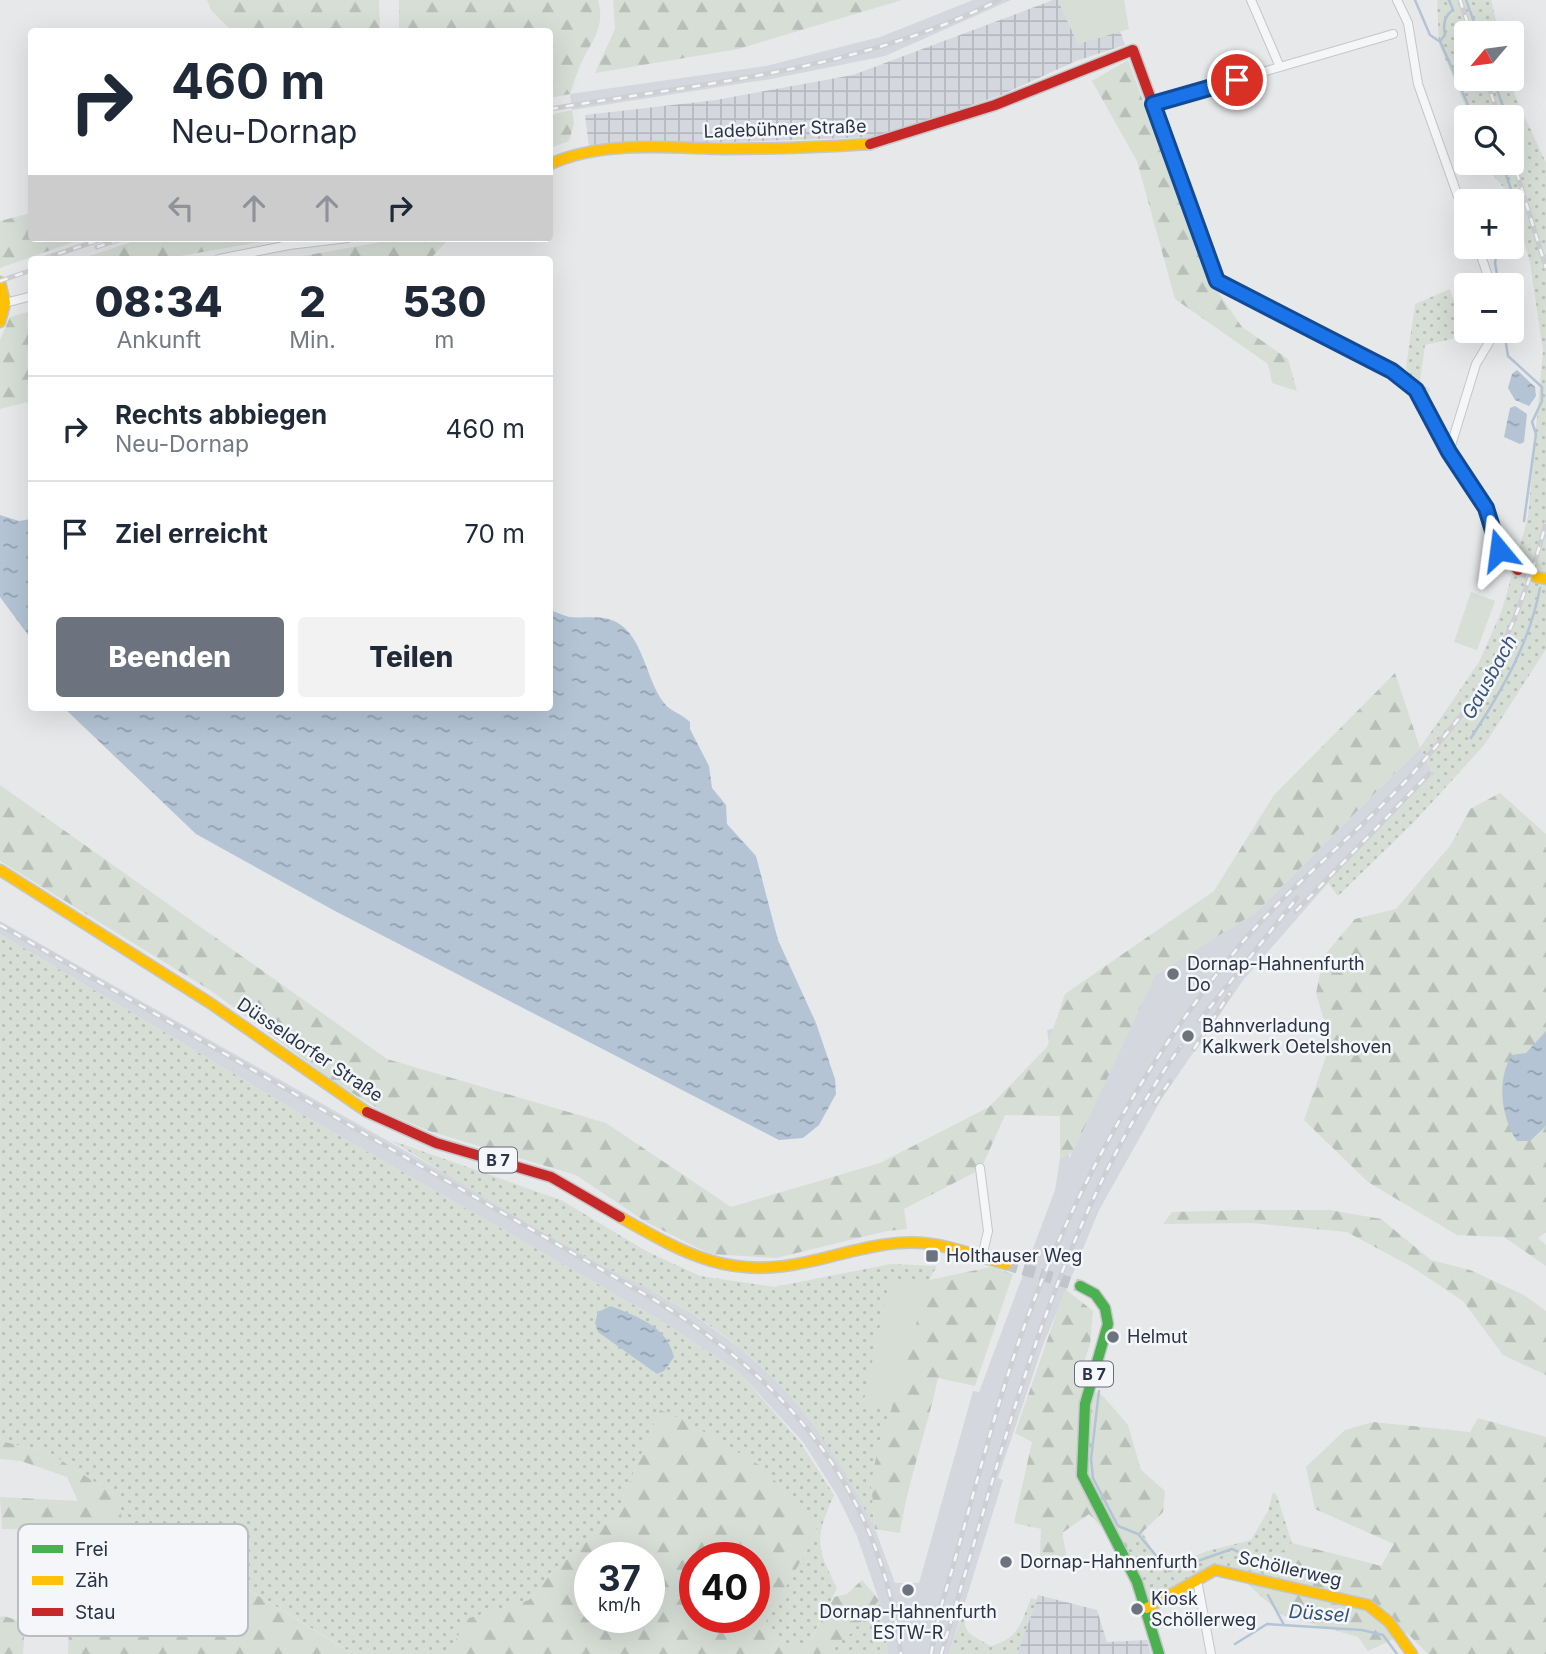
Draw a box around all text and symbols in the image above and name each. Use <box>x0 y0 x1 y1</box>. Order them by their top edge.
north arrow <box>1454 21 1524 91</box>
map controls <box>1454 21 1524 343</box>
pin <box>1207 50 1267 110</box>
text: 460 m <box>171 52 325 111</box>
icon: right <box>56 56 147 147</box>
icon: arrive <box>1218 61 1256 99</box>
button: search <box>1454 105 1524 175</box>
text: Neu-Dornap <box>171 112 357 151</box>
street label: Ladebühner Straße <box>703 115 867 142</box>
icon: left <box>162 189 200 227</box>
icon: ahead <box>235 189 273 227</box>
icon: ahead <box>308 189 346 227</box>
icon: right <box>381 189 419 227</box>
button: + <box>1454 189 1524 259</box>
button: − <box>1454 273 1524 343</box>
text: 08:34 <box>95 276 223 327</box>
text: 2 <box>299 276 326 327</box>
text: 530 <box>402 276 486 327</box>
text: Ankunft <box>116 326 201 354</box>
text: Min. <box>289 326 336 354</box>
text: m <box>434 326 455 354</box>
text: Rechts abbiegen <box>115 399 327 430</box>
icon: right <box>56 410 94 448</box>
text: 460 m <box>446 413 525 444</box>
text: Neu-Dornap <box>115 430 249 458</box>
position arrow <box>1462 513 1536 587</box>
icon: arrive <box>56 515 94 553</box>
text: Ziel erreicht <box>115 518 268 549</box>
text: 70 m <box>464 518 525 549</box>
button: Beenden <box>56 617 284 697</box>
button: Teilen <box>298 617 525 697</box>
water label: Gausbach <box>1457 631 1522 723</box>
place label: Dornap-Hahnenfurth Do <box>1187 953 1365 995</box>
marker: Dornap-Hahnenfurth Do <box>1165 966 1181 982</box>
street label: Düsseldorfer Straße <box>234 993 387 1106</box>
place label: Bahnverladung Kalkwerk Oetelshoven <box>1202 1015 1392 1057</box>
marker: Bahnverladung Kalkwerk Oetelshoven <box>1180 1028 1196 1044</box>
road number: B 7 <box>479 1148 517 1172</box>
place label: Holthauser Weg <box>946 1245 1082 1266</box>
marker: Holthauser Weg <box>924 1248 940 1264</box>
place label: Helmut <box>1127 1326 1188 1347</box>
marker: Helmut <box>1105 1329 1121 1345</box>
road number: B 7 <box>1075 1362 1113 1386</box>
legend <box>18 1524 248 1636</box>
text: Frei <box>75 1538 108 1561</box>
speed limit sign: 40 <box>679 1542 770 1633</box>
street label: Schöllerweg <box>1236 1546 1344 1591</box>
place label: Dornap-Hahnenfurth <box>1020 1551 1198 1572</box>
marker: Dornap-Hahnenfurth <box>998 1554 1014 1570</box>
text: 37 <box>598 1557 641 1599</box>
text: Zäh <box>75 1569 109 1592</box>
marker: Dornap-Hahnenfurth ESTW-R <box>900 1582 916 1598</box>
place label: Kiosk Schöllerweg <box>1151 1588 1256 1630</box>
text: km/h <box>598 1594 641 1615</box>
water label: Düssel <box>1288 1600 1350 1627</box>
text: Stau <box>75 1601 115 1624</box>
place label: Dornap-Hahnenfurth ESTW-R <box>819 1601 997 1643</box>
marker: Kiosk Schöllerweg <box>1129 1601 1145 1617</box>

